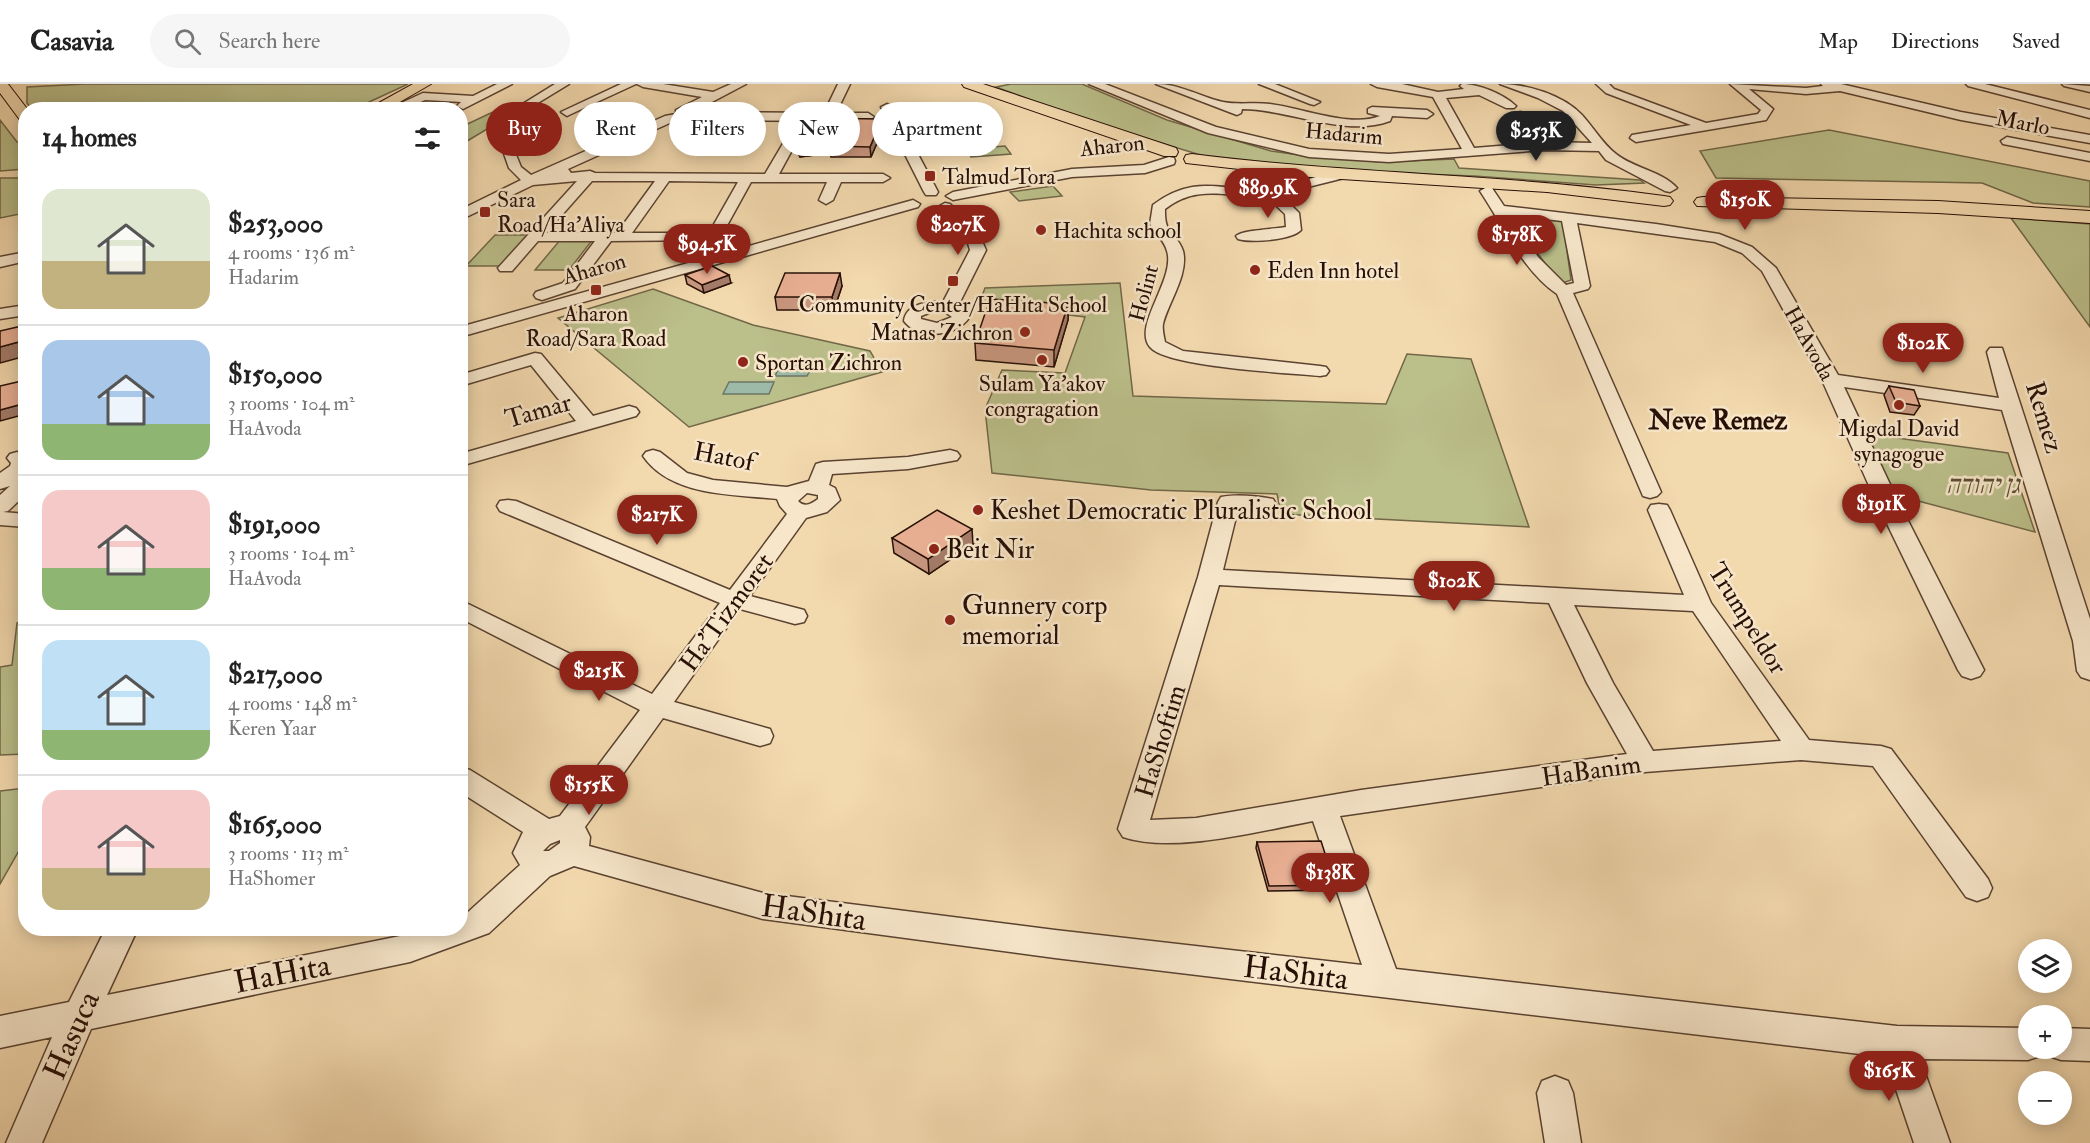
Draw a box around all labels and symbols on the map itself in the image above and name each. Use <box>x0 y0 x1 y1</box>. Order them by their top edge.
street label: Marlo <box>1993 104 2052 142</box>
pin: $253K <box>1494 111 1578 162</box>
street label: Hadarim <box>1304 117 1384 151</box>
street label: Aharon <box>1078 129 1146 163</box>
place label: Talmud Tora <box>942 163 1057 191</box>
pin: $89.9K <box>1219 168 1317 219</box>
marker: Talmud Tora <box>923 169 937 183</box>
pin: $150K <box>1703 180 1787 231</box>
place label: Sara Road/Ha'Aliya <box>497 186 626 239</box>
marker: Sara Road/Ha'Aliya <box>478 205 492 219</box>
pin: $207K <box>916 205 1000 256</box>
pin: $178K <box>1475 215 1559 266</box>
place label: Hachita school <box>1053 217 1182 245</box>
marker: Hachita school <box>1034 223 1048 237</box>
pin: $94.5K <box>658 224 756 275</box>
street label: Aharon <box>558 247 629 292</box>
place label: Eden Inn hotel <box>1267 257 1400 285</box>
street label: Holint <box>1123 262 1165 325</box>
marker: Eden Inn hotel <box>1248 263 1262 277</box>
marker: Community Center/HaHita School <box>946 274 960 288</box>
marker: Aharon Road/Sara Road <box>589 283 603 297</box>
place label: Community Center/HaHita School <box>799 291 1107 319</box>
place label: Aharon Road/Sara Road <box>526 300 667 353</box>
street label: HaAvoda <box>1777 301 1841 386</box>
place label: Matnas Zichron <box>870 319 1013 347</box>
pin: $102K <box>1881 323 1965 374</box>
marker: Matnas Zichron <box>1018 325 1032 339</box>
place label: Sportan Zichron <box>755 349 902 378</box>
marker: Sulam Ya'akov congragation <box>1035 353 1049 367</box>
marker: Sportan Zichron <box>736 355 750 369</box>
place label: Sulam Ya'akov congragation <box>979 370 1106 423</box>
street label: Remez <box>2018 378 2070 457</box>
street label: Tamar <box>501 386 575 436</box>
marker: Migdal David synagogue <box>1892 398 1906 412</box>
district label: Neve Remez <box>1648 404 1788 437</box>
place label: Migdal David synagogue <box>1839 415 1960 468</box>
street label: Hatof <box>691 435 760 479</box>
park label: גן יהודה <box>1946 469 2021 501</box>
pin: $191K <box>1839 484 1923 535</box>
pin: $217K <box>615 495 699 546</box>
place label: Keshet Democratic Pluralistic School <box>990 495 1372 527</box>
marker: Keshet Democratic Pluralistic School <box>971 503 985 517</box>
place label: Beit Nir <box>946 534 1035 566</box>
marker: Beit Nir <box>927 542 941 556</box>
street label: Ha'Tizmoret <box>673 547 781 678</box>
street label: Trumpeldor <box>1700 557 1794 681</box>
pin: $102K <box>1412 561 1496 612</box>
place label: Gunnery corp memorial <box>962 590 1107 652</box>
marker: Gunnery corp memorial <box>943 613 957 627</box>
pin: $215K <box>557 651 641 702</box>
street label: HaShoftim <box>1129 681 1193 802</box>
street label: HaBanim <box>1539 748 1643 794</box>
pin: $155K <box>547 765 631 816</box>
pin: $138K <box>1288 853 1372 904</box>
street label: HaShita <box>759 886 870 940</box>
street label: HaHita <box>231 945 335 1003</box>
street label: HaShita <box>1241 947 1352 999</box>
street label: Hasuca <box>35 984 109 1086</box>
pin: $165K <box>1847 1051 1931 1102</box>

